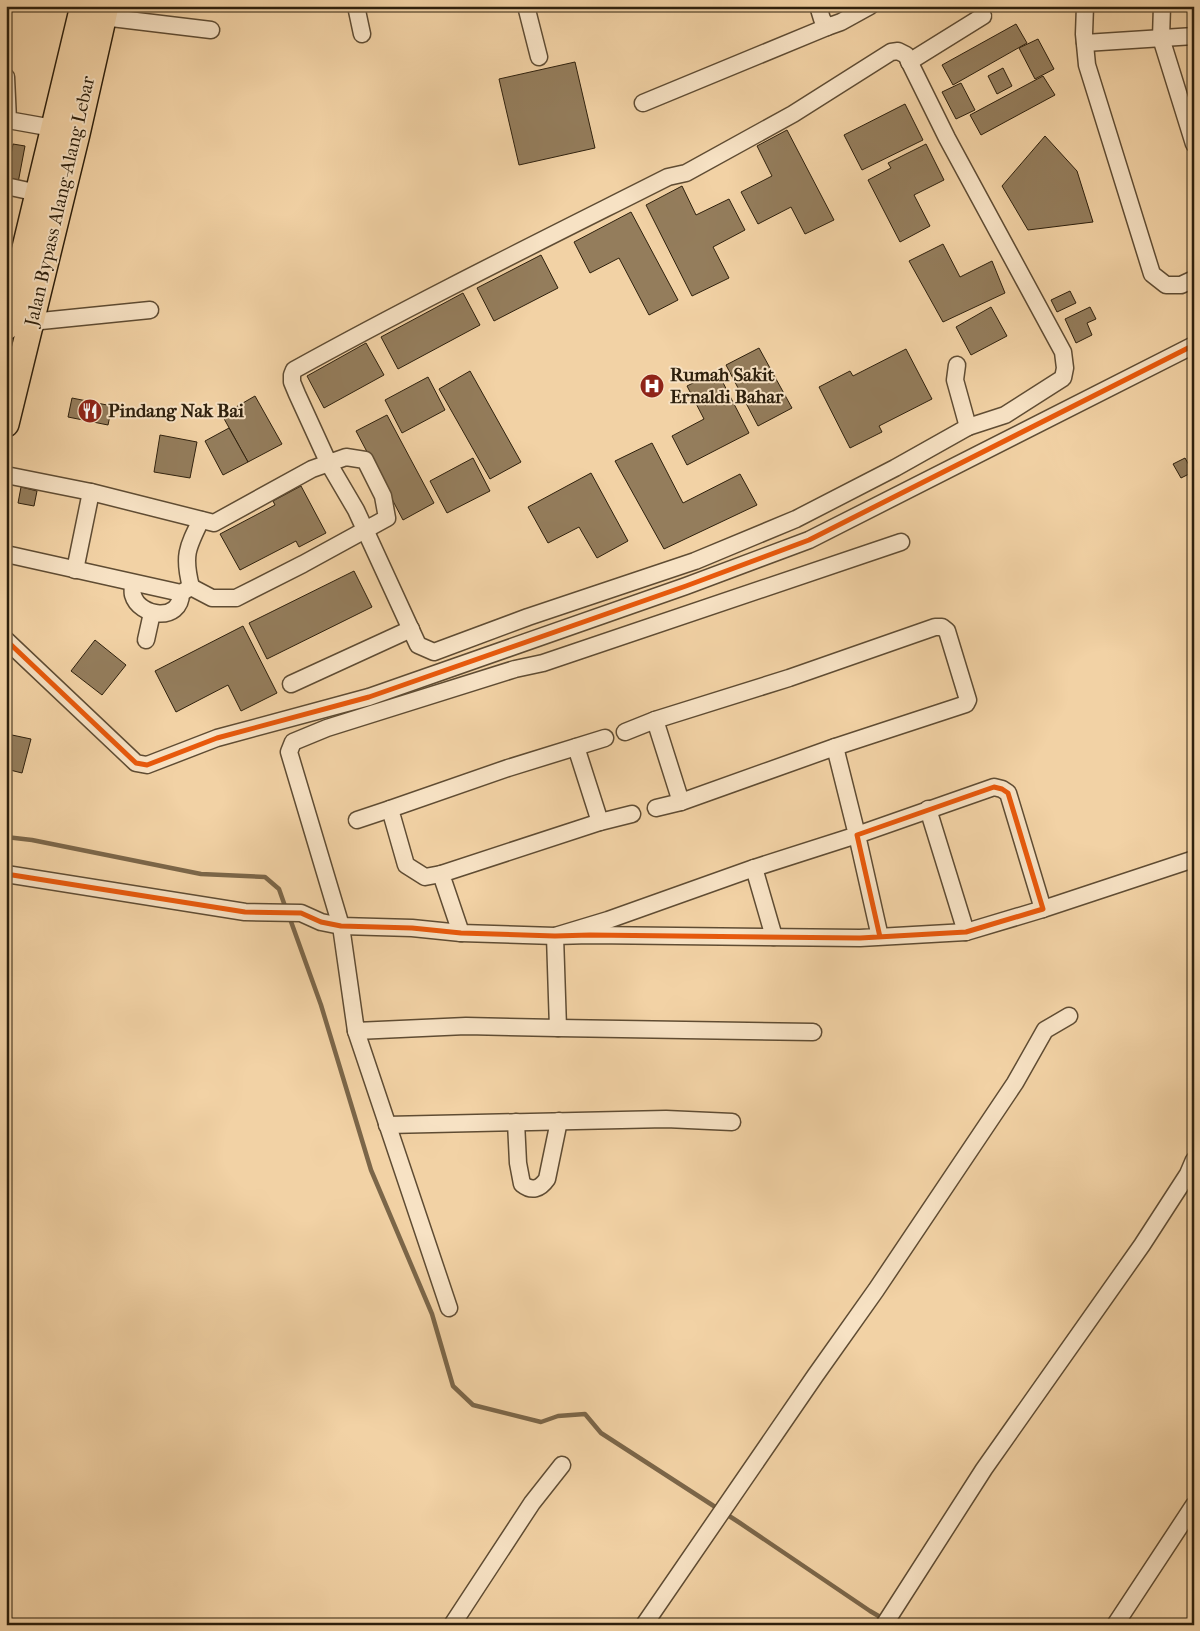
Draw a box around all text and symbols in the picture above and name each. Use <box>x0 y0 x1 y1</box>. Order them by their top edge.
street label: Jalan Bypass Alang-Alang Lebar <box>20 73 100 330</box>
place label: Rumah Sakit Ernaldi Bahar <box>670 364 784 408</box>
hospital icon: Rumah Sakit Ernaldi Bahar <box>639 373 665 399</box>
restaurant icon: Pindang Nak Bai <box>77 398 103 424</box>
place label: Pindang Nak Bai <box>108 400 244 422</box>

